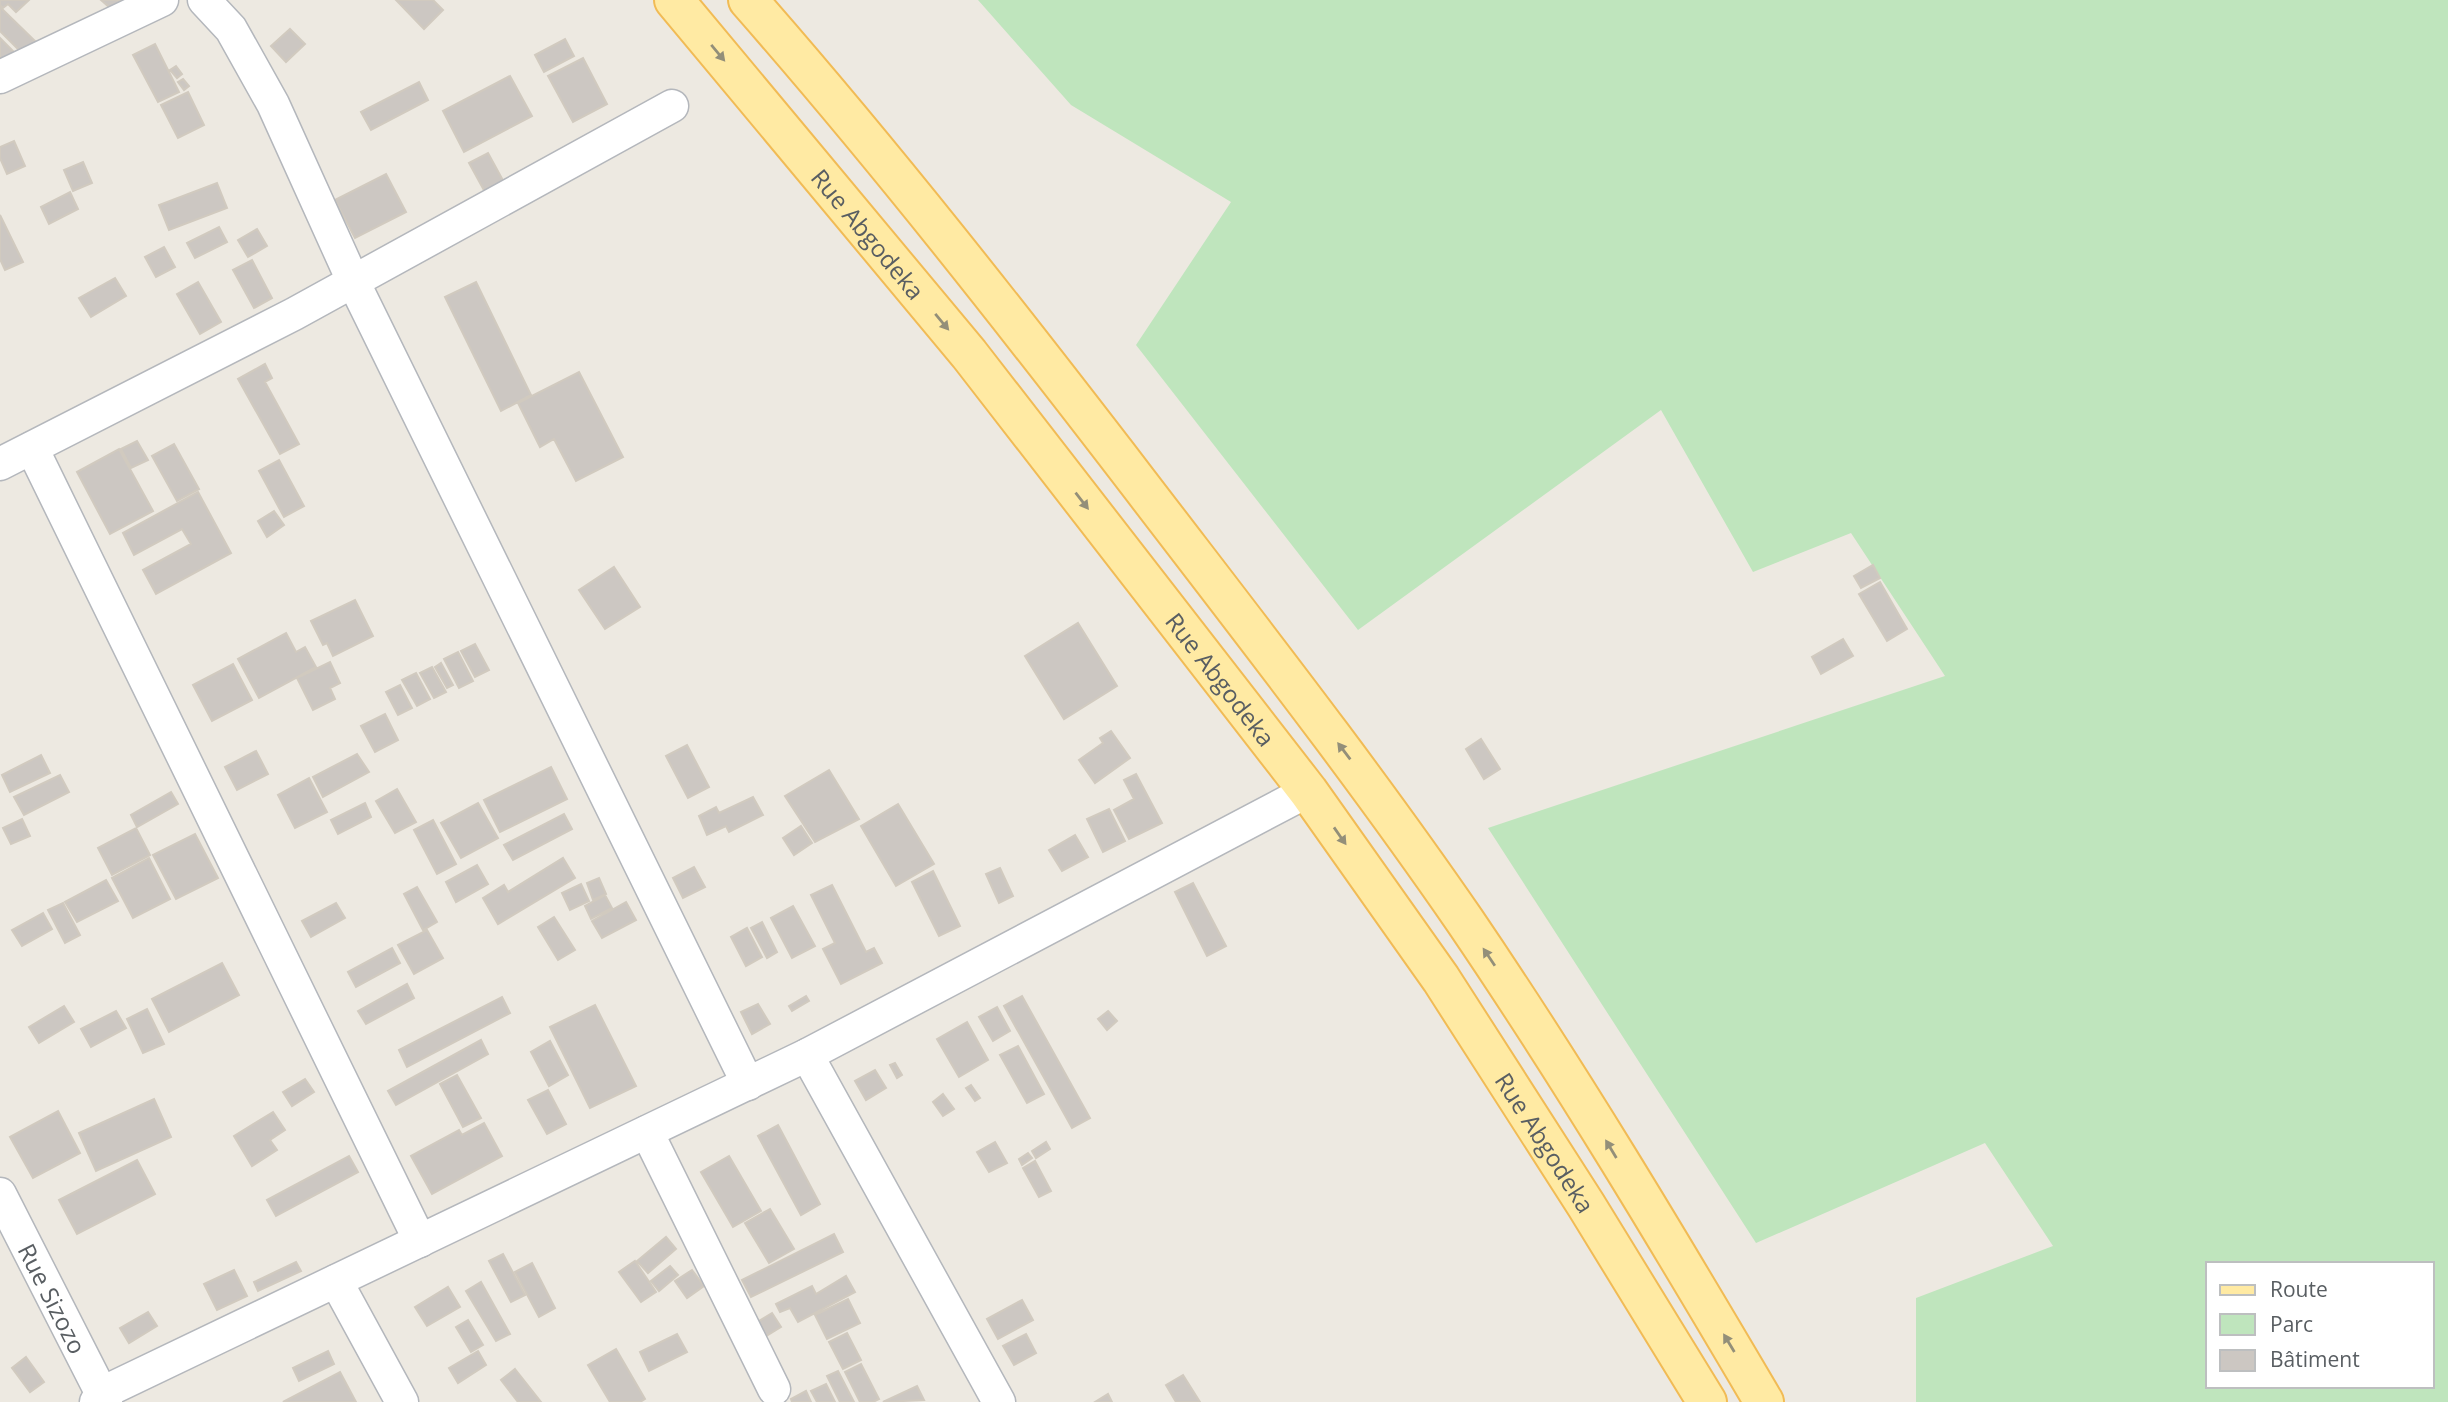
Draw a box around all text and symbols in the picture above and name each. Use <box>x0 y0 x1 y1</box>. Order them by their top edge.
one-way arrow <box>710 44 725 61</box>
street label: Rue Abgodeka <box>804 161 933 306</box>
one-way arrow <box>934 313 949 330</box>
one-way arrow <box>1075 491 1090 509</box>
street label: Rue Abgodeka <box>1159 605 1283 753</box>
one-way arrow <box>1337 742 1351 760</box>
one-way arrow <box>1333 827 1347 845</box>
one-way arrow <box>1482 947 1495 967</box>
street label: Rue Abgodeka <box>1488 1066 1603 1219</box>
one-way arrow <box>1605 1139 1617 1158</box>
street label: Rue Sizozo <box>11 1237 95 1359</box>
legend <box>2206 1262 2434 1388</box>
text: Route <box>2270 1275 2328 1303</box>
text: Parc <box>2270 1310 2313 1338</box>
one-way arrow <box>1722 1334 1735 1353</box>
text: Bâtiment <box>2270 1345 2360 1373</box>

